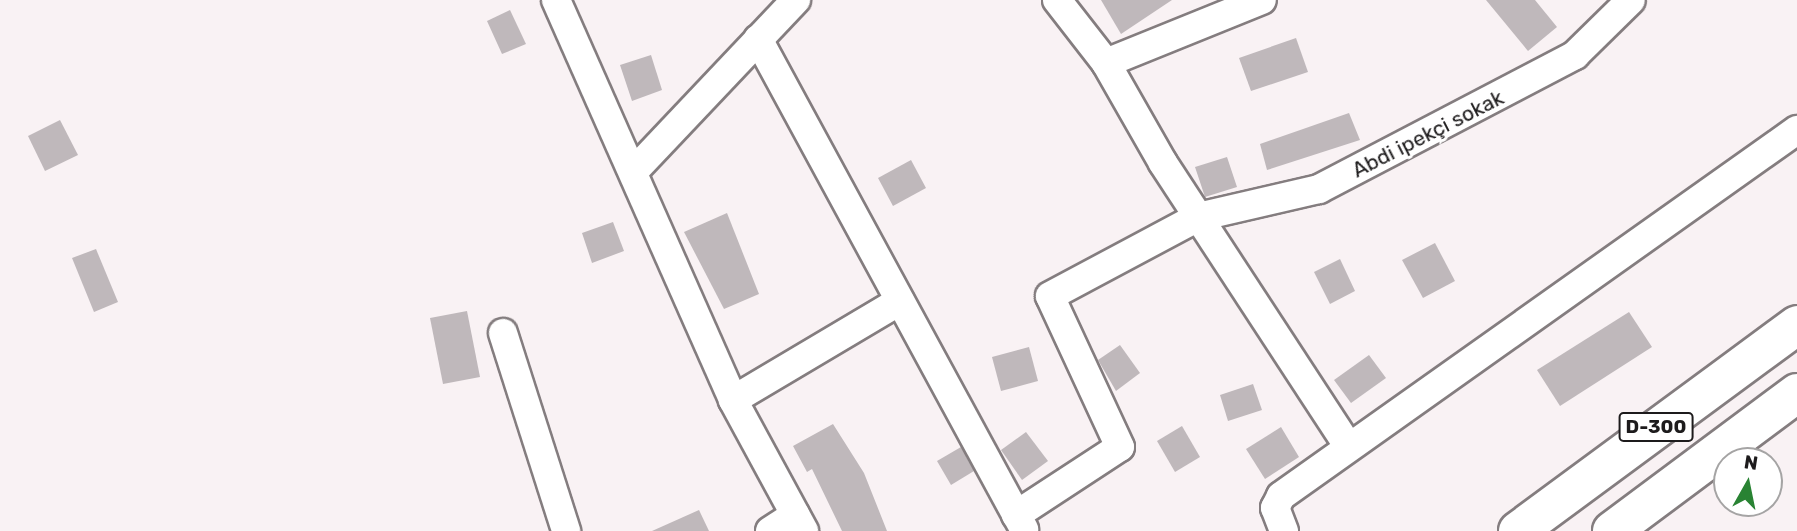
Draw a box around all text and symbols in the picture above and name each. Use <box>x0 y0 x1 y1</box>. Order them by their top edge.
street label: Abdi ipekçi sokak <box>1348 85 1508 183</box>
road number: D-300 <box>1618 412 1694 442</box>
north arrow <box>1713 447 1783 517</box>
text: N <box>1742 450 1760 475</box>

